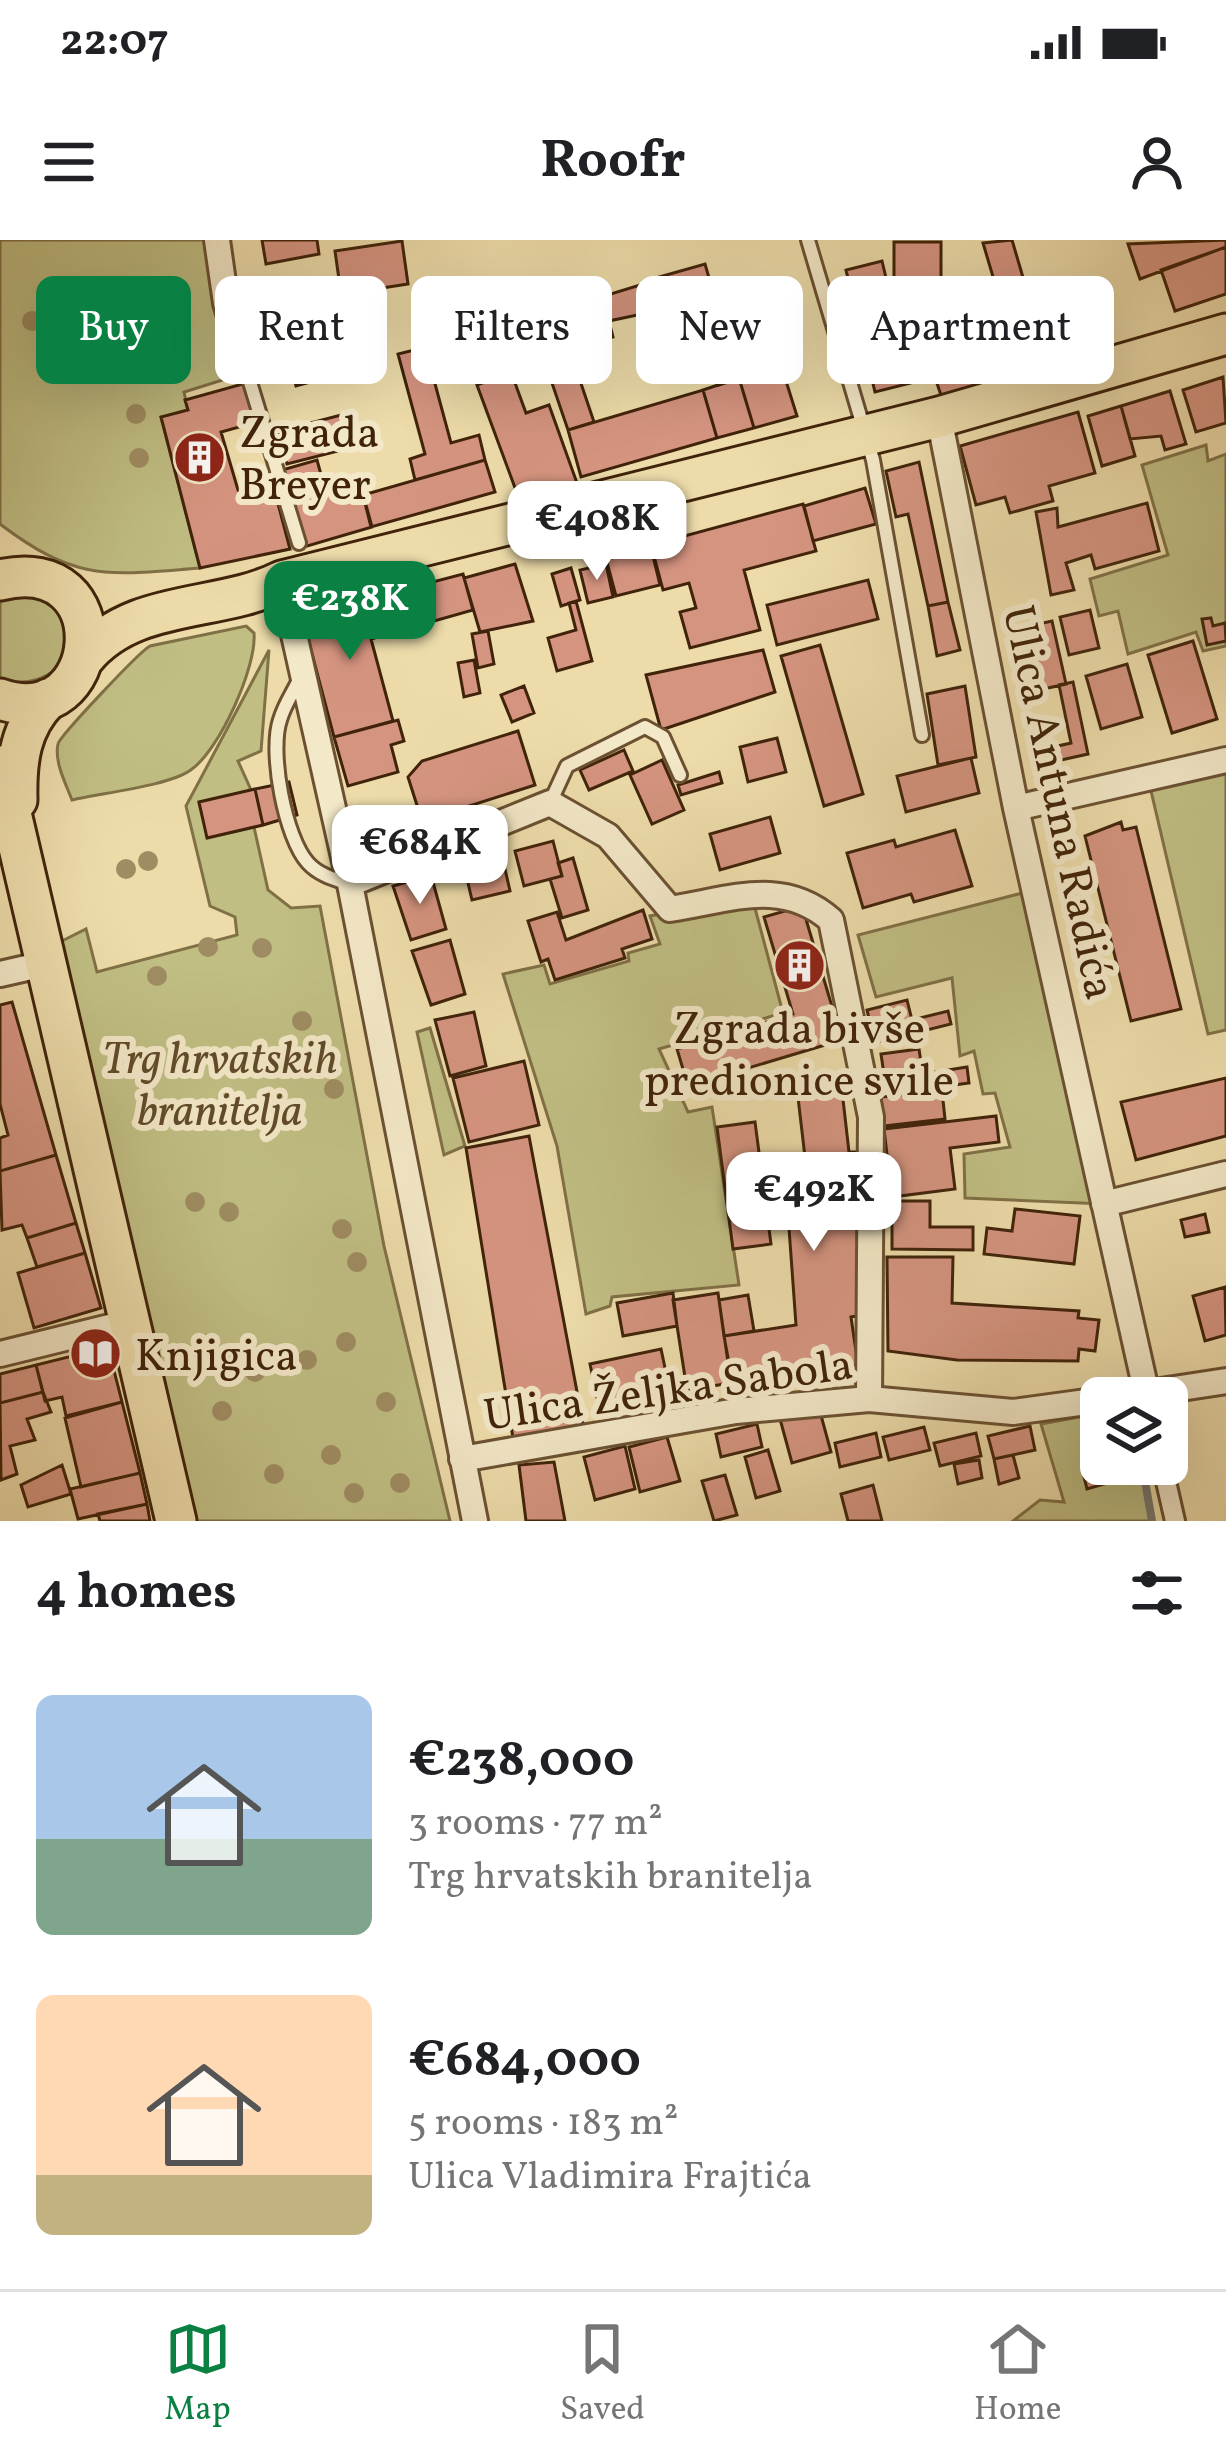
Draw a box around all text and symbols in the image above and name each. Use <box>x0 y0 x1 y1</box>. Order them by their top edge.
text: 22:07 <box>60 11 169 74</box>
text: Roofr <box>540 125 686 200</box>
icon: menu <box>36 129 102 195</box>
icon: person <box>1124 129 1190 195</box>
chip: Buy <box>36 276 191 384</box>
chip: Rent <box>215 276 387 384</box>
chip: Filters <box>411 276 612 384</box>
chip: New <box>636 276 803 384</box>
chip: Apartment <box>827 276 1114 384</box>
place label: Zgrada Breyer <box>239 404 379 519</box>
building icon: Zgrada Breyer <box>172 429 228 485</box>
pin: €408K <box>513 481 681 583</box>
text: €408K <box>534 493 660 547</box>
pin: €238K <box>266 561 434 663</box>
text: €238K <box>291 573 409 627</box>
street label: Ulica Antuna Radića <box>984 600 1129 1006</box>
pin: €684K <box>336 805 504 907</box>
text: €684K <box>359 817 481 871</box>
building icon: Zgrada bivše predionice svile <box>771 938 827 994</box>
place label: Zgrada bivše predionice svile <box>644 1000 954 1115</box>
park label: Trg hrvatskih branitelja <box>103 1030 338 1145</box>
pin: €492K <box>730 1152 898 1254</box>
text: €492K <box>753 1164 875 1218</box>
library icon: Knjigica <box>68 1326 124 1382</box>
place label: Knjigica <box>135 1327 298 1390</box>
street label: Ulica Željka Sabola <box>480 1335 857 1450</box>
map controls <box>1080 1377 1188 1485</box>
button: layers <box>1080 1377 1188 1485</box>
text: 4 homes <box>36 1558 237 1629</box>
icon: filters <box>1124 1560 1190 1626</box>
text: €238,000 <box>408 1726 634 1797</box>
icon: home <box>132 1743 276 1887</box>
text: 3 rooms · 77 m² <box>408 1797 663 1851</box>
text: Trg hrvatskih branitelja <box>408 1851 813 1905</box>
text: €684,000 <box>408 2026 641 2097</box>
icon: home <box>132 2043 276 2187</box>
text: 5 rooms · 183 m² <box>408 2097 679 2151</box>
text: Ulica Vladimira Frajtića <box>408 2151 812 2205</box>
tab: Map <box>165 2316 231 2434</box>
tab: Saved <box>560 2316 645 2434</box>
tab: Home <box>974 2316 1061 2434</box>

